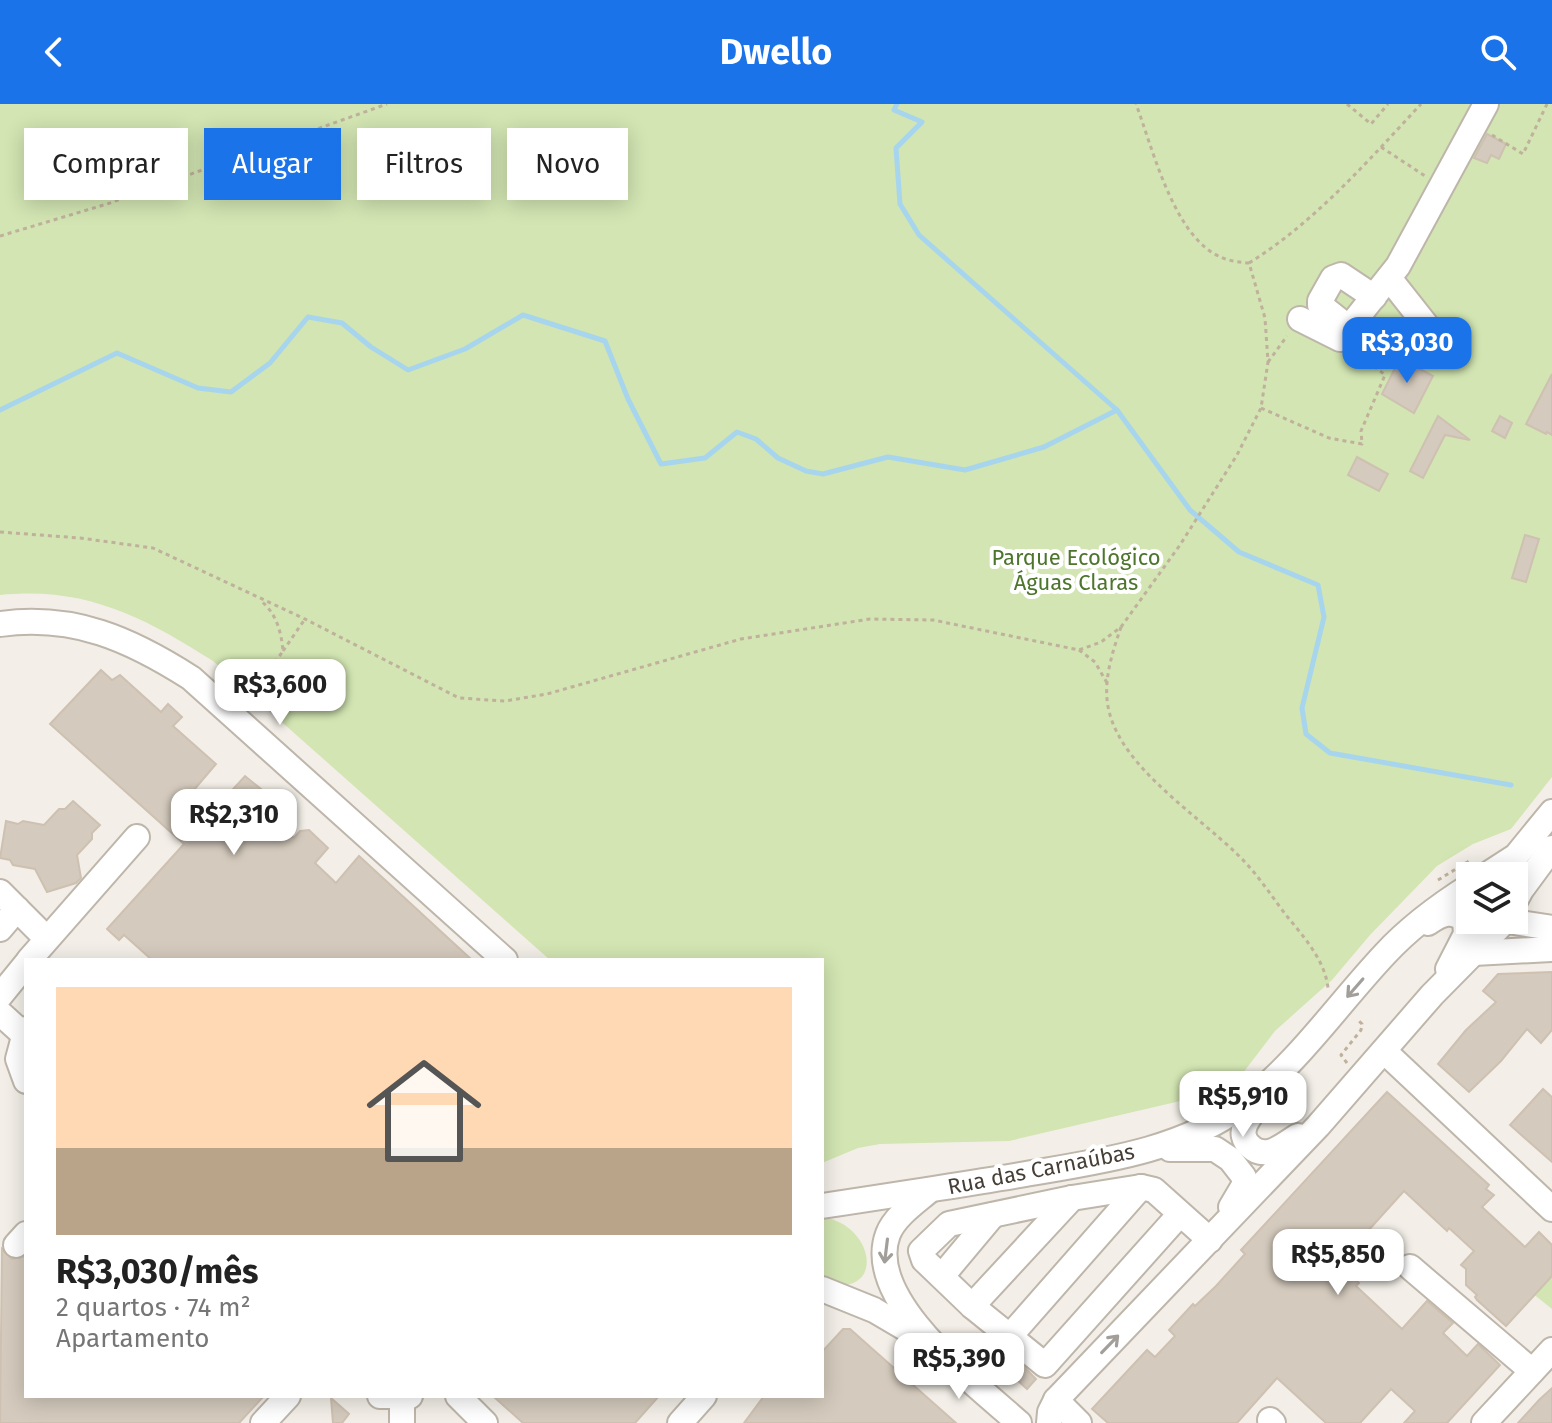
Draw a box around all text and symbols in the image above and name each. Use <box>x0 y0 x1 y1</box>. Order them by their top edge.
icon: back <box>32 30 76 74</box>
text: Dwello <box>720 30 832 74</box>
icon: search <box>1476 30 1520 74</box>
chip: Comprar <box>24 128 188 200</box>
chip: Alugar <box>204 128 341 200</box>
chip: Filtros <box>357 128 491 200</box>
chip: Novo <box>507 128 628 200</box>
pin: R$3,030 <box>1333 317 1481 385</box>
text: R$3,030 <box>1360 327 1454 358</box>
park label: Parque Ecológico Águas Claras <box>991 544 1161 596</box>
pin: R$3,600 <box>206 659 354 727</box>
text: R$3,600 <box>233 669 327 700</box>
pin: R$2,310 <box>160 789 308 857</box>
text: R$2,310 <box>189 799 279 830</box>
map controls <box>1456 862 1528 934</box>
button: layers <box>1456 862 1528 934</box>
one-way arrow <box>1346 978 1364 998</box>
icon: home <box>352 1039 496 1183</box>
pin: R$5,910 <box>1169 1071 1317 1139</box>
text: R$5,910 <box>1197 1081 1289 1112</box>
street label: Rua das Carnaúbas <box>945 1138 1137 1200</box>
pin: R$5,850 <box>1264 1229 1412 1297</box>
one-way arrow <box>878 1237 893 1263</box>
text: R$5,850 <box>1291 1239 1385 1270</box>
text: R$3,030/mês <box>56 1251 258 1292</box>
text: 2 quartos · 74 m² <box>56 1292 251 1323</box>
text: Apartamento <box>56 1323 209 1354</box>
pin: R$5,390 <box>885 1333 1033 1401</box>
one-way arrow <box>1100 1334 1119 1354</box>
text: R$5,390 <box>912 1343 1006 1374</box>

